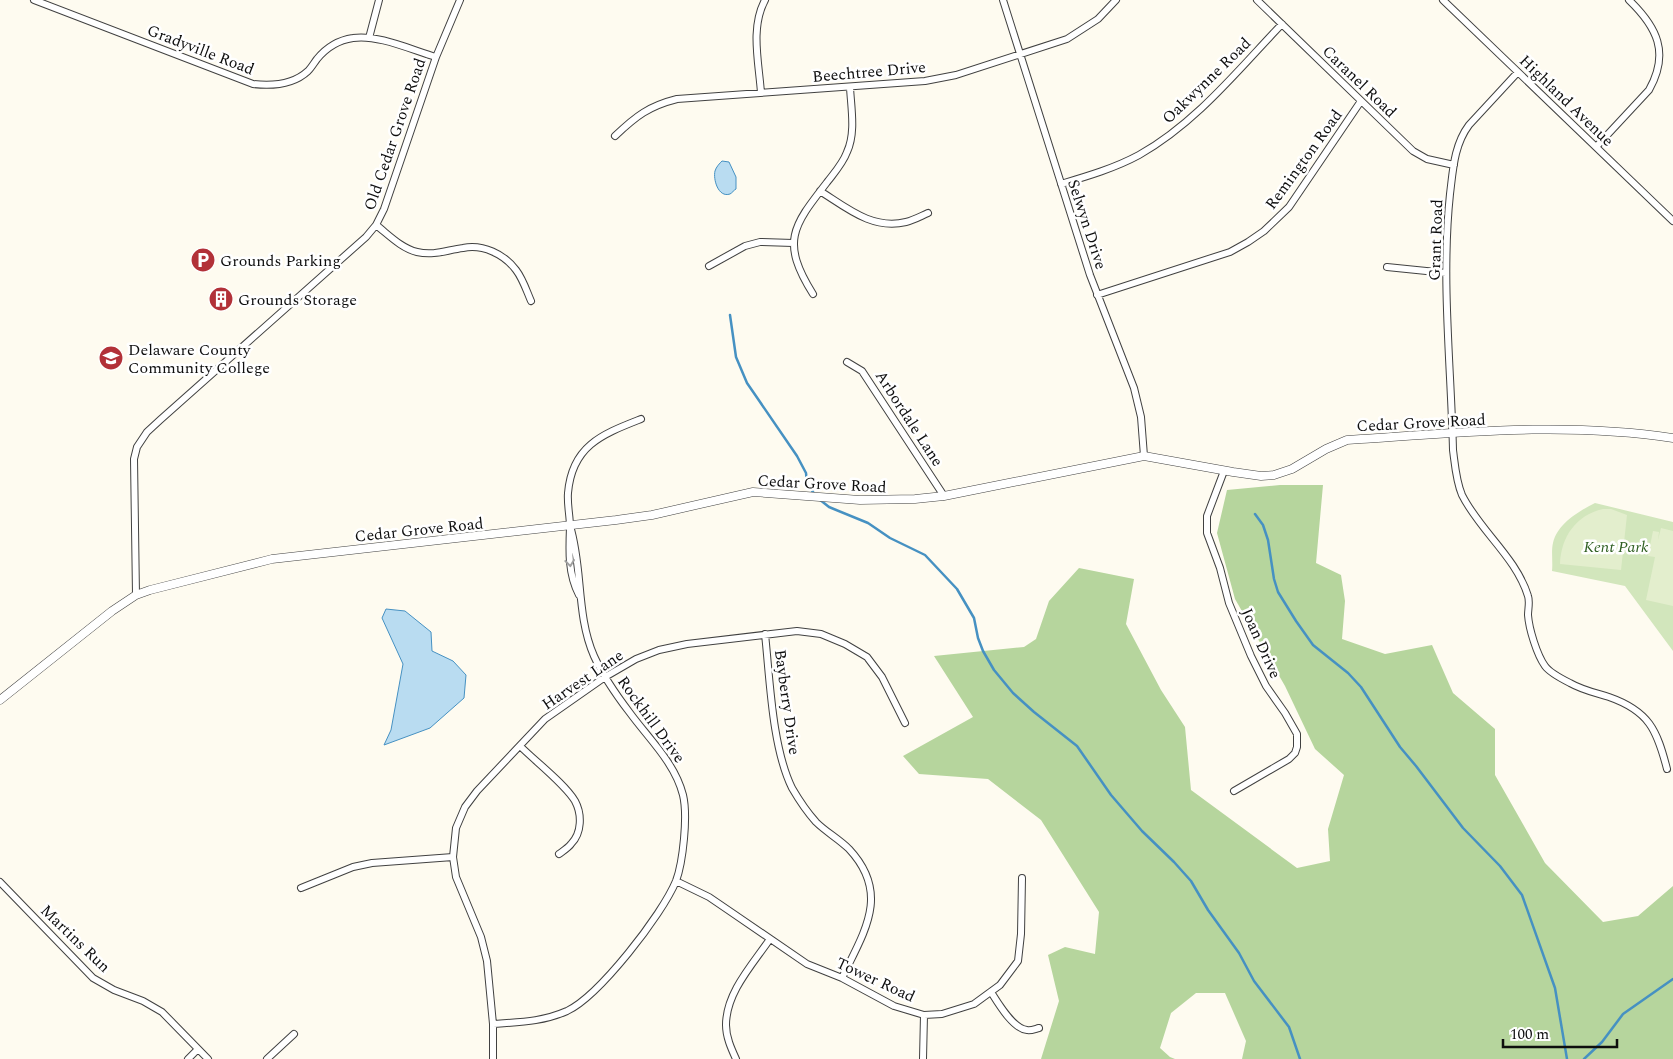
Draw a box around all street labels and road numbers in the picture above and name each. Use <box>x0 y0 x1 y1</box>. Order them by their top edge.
street label: Gradyville Road <box>144 18 258 81</box>
street label: Oakwynne Road <box>1157 32 1257 130</box>
street label: Caranel Road <box>1317 40 1402 124</box>
street label: Highland Avenue <box>1514 49 1619 152</box>
street label: Old Cedar Grove Road <box>358 55 432 214</box>
street label: Beechtree Drive <box>811 55 927 89</box>
street label: Remington Road <box>1259 104 1348 215</box>
street label: Selwyn Drive <box>1061 176 1113 272</box>
street label: Grant Road <box>1423 199 1449 281</box>
street label: Arbordale Lane <box>869 366 949 471</box>
street label: Cedar Grove Road <box>1356 408 1486 438</box>
street label: Cedar Grove Road <box>757 469 887 499</box>
street label: Cedar Grove Road <box>354 511 485 549</box>
street label: Joan Drive <box>1235 604 1287 683</box>
street label: Harvest Lane <box>537 644 628 716</box>
street label: Bayberry Drive <box>768 648 806 756</box>
street label: Rockhill Drive <box>611 671 691 768</box>
street label: Martins Run <box>35 899 116 978</box>
street label: Tower Road <box>832 951 919 1009</box>

